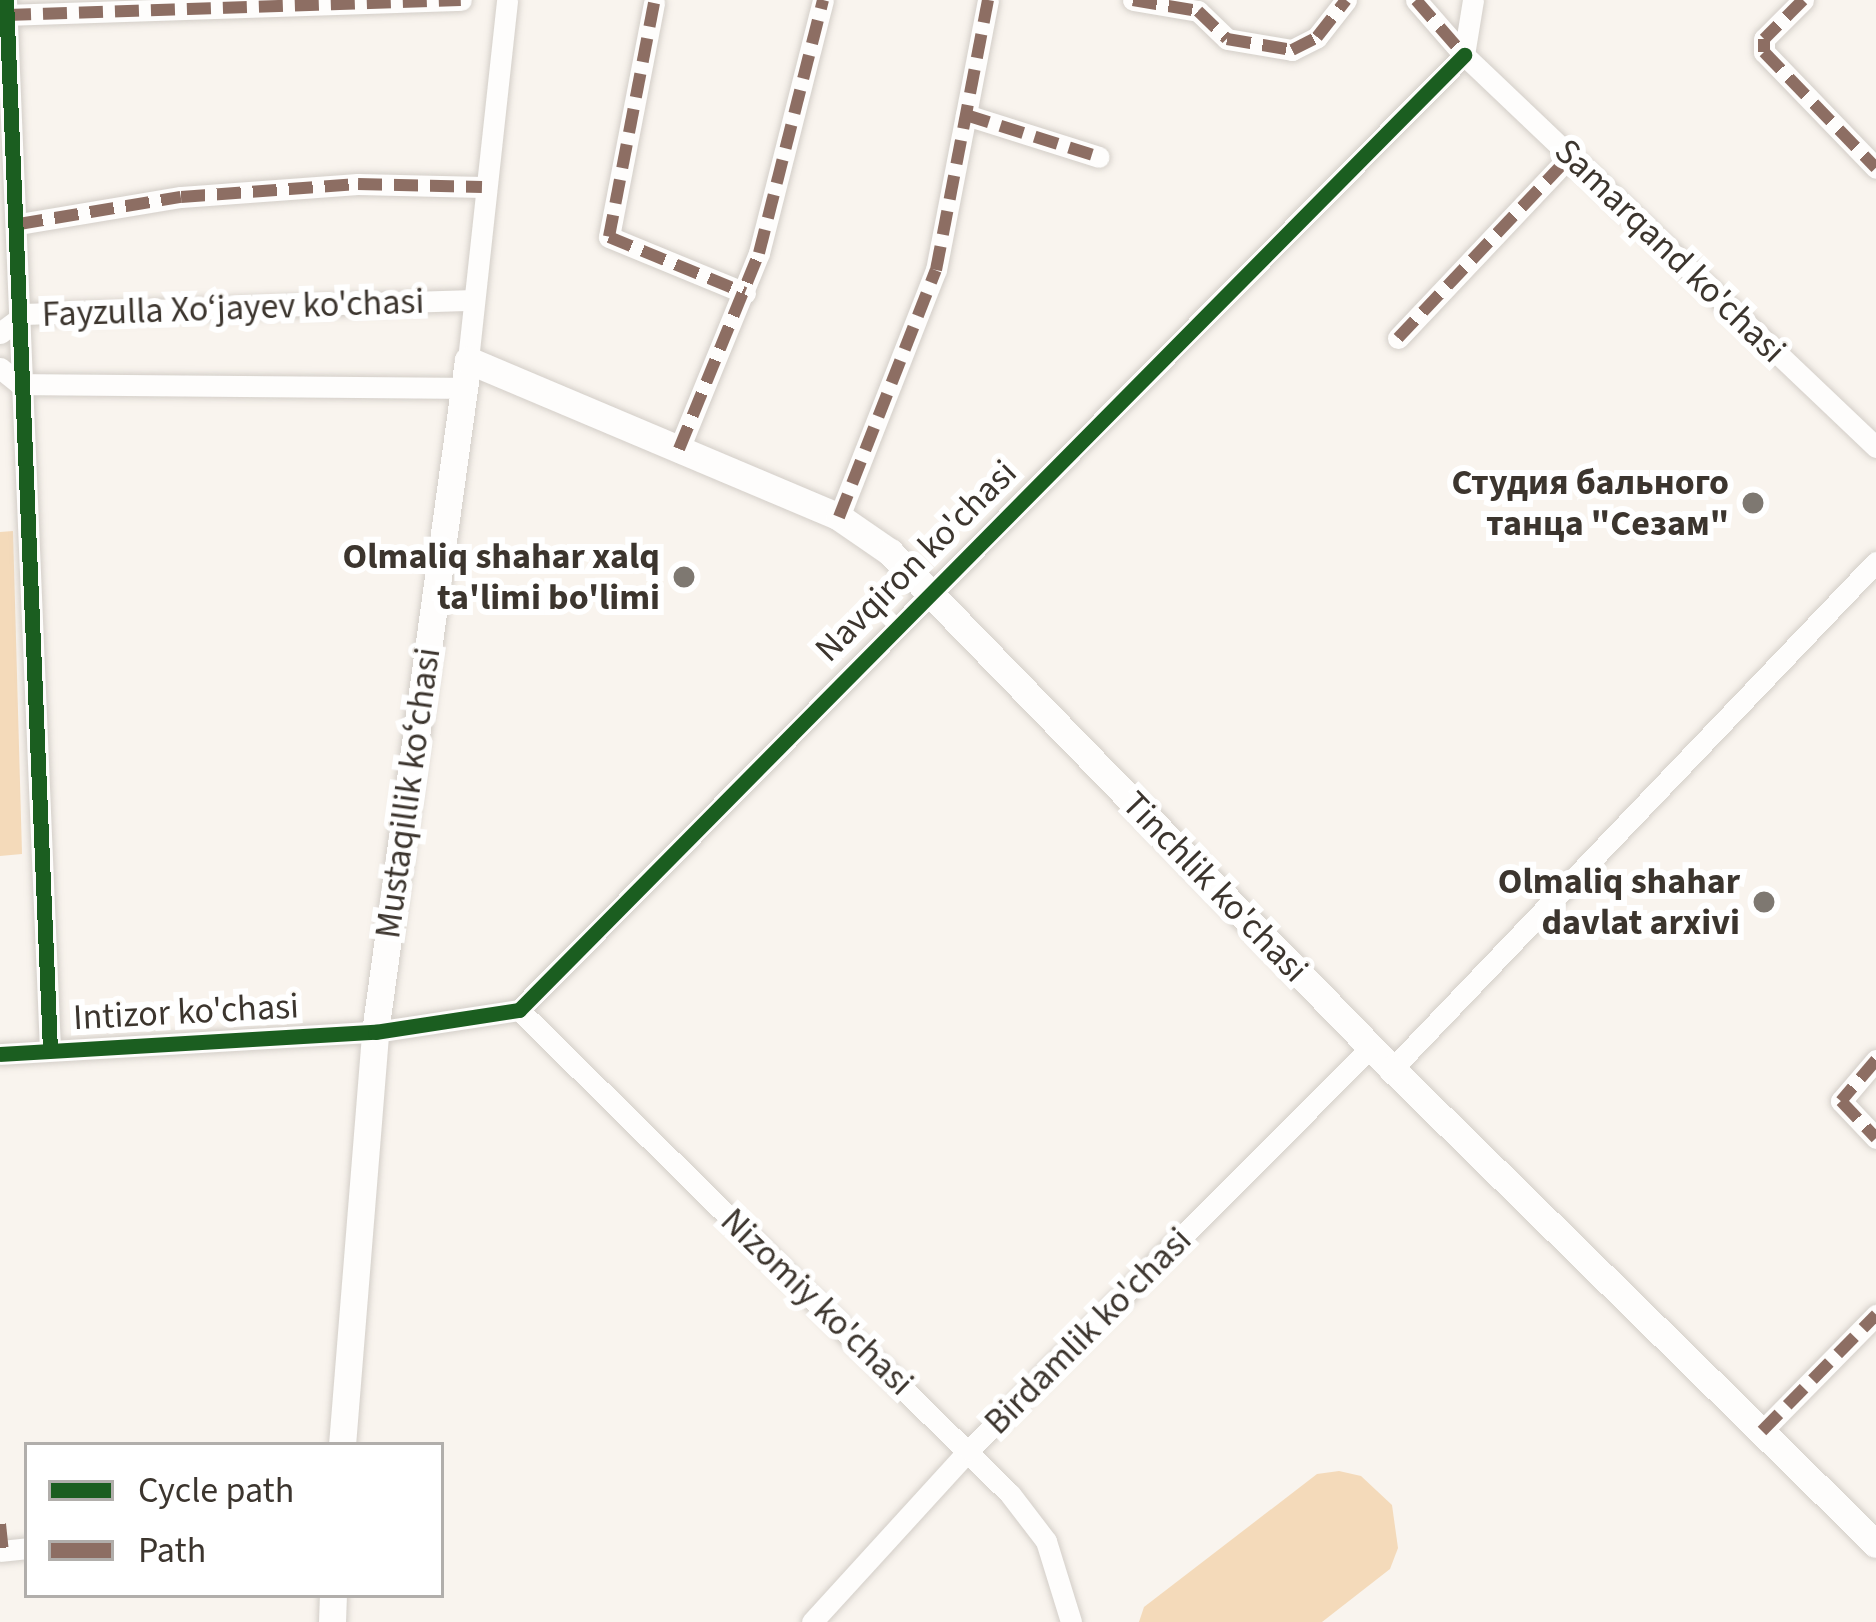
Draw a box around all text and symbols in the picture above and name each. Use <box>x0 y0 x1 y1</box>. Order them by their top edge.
street label: Samarqand ko'chasi <box>1546 130 1794 372</box>
street label: Fayzulla Xo‘jayev ko'chasi <box>41 280 425 336</box>
street label: Navqiron ko'chasi <box>806 451 1026 671</box>
place label: Студия бального танца "Сезам" <box>1451 460 1729 545</box>
marker: Студия бального танца "Сезам" <box>1740 490 1766 516</box>
place label: Olmaliq shahar xalq ta'limi bo'limi <box>343 534 660 619</box>
marker: Olmaliq shahar xalq ta'limi bo'limi <box>671 564 697 590</box>
street label: Mustaqillik koʻchasi <box>366 645 450 941</box>
street label: Tinchlik ko'chasi <box>1113 783 1317 991</box>
place label: Olmaliq shahar davlat arxivi <box>1498 859 1740 944</box>
marker: Olmaliq shahar davlat arxivi <box>1751 889 1777 915</box>
street label: Intizor ko'chasi <box>72 985 300 1039</box>
street label: Nizomiy ko'chasi <box>712 1199 922 1405</box>
street label: Birdamlik ko'chasi <box>976 1219 1200 1443</box>
legend <box>24 1442 444 1598</box>
text: Cycle path <box>138 1465 294 1516</box>
text: Path <box>138 1525 206 1576</box>

